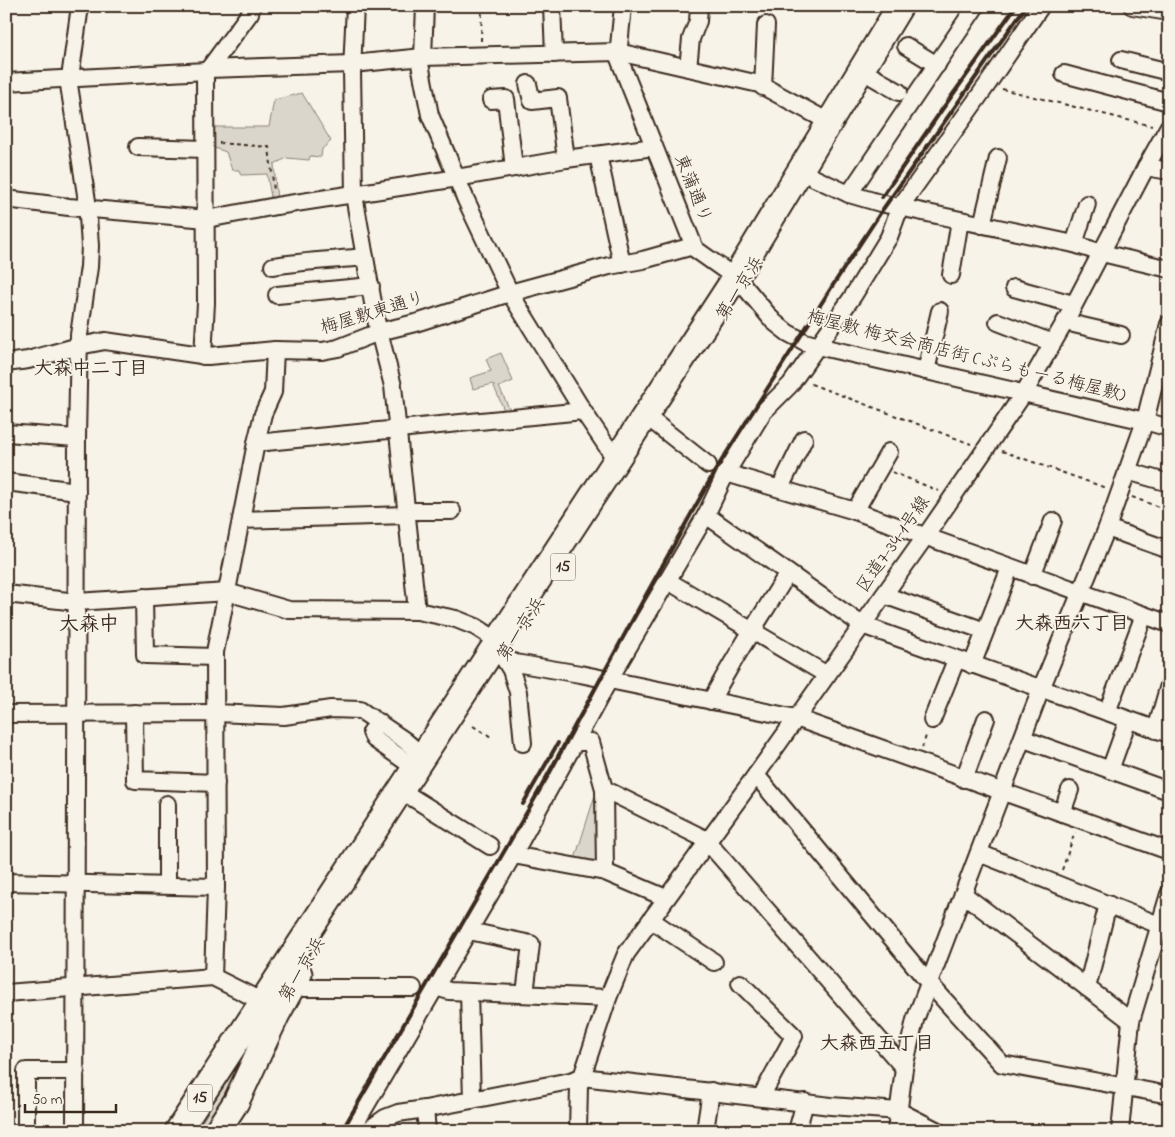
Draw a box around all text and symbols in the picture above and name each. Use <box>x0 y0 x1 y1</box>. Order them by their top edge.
street label: 東蒲通り <box>666 151 718 227</box>
street label: 第一京浜 <box>711 252 771 326</box>
street label: 梅屋敷東通り <box>318 286 428 342</box>
street label: 梅屋敷 梅交会商店街 (ぷらもーる梅屋敷) <box>804 305 1128 409</box>
district label: 大森中二丁目 <box>34 356 148 383</box>
street label: 区道7-34-1号線 <box>851 491 937 599</box>
road number: 15 <box>550 554 576 580</box>
street label: 第一京浜 <box>491 593 553 667</box>
district label: 大森中 <box>59 611 119 640</box>
district label: 大森西六丁目 <box>1015 611 1129 638</box>
street label: 第一京浜 <box>273 932 333 1008</box>
district label: 大森西五丁目 <box>820 1031 934 1058</box>
scale bar <box>25 1082 116 1114</box>
road number: 15 <box>188 1084 212 1112</box>
text: 50 m <box>32 1089 63 1111</box>

